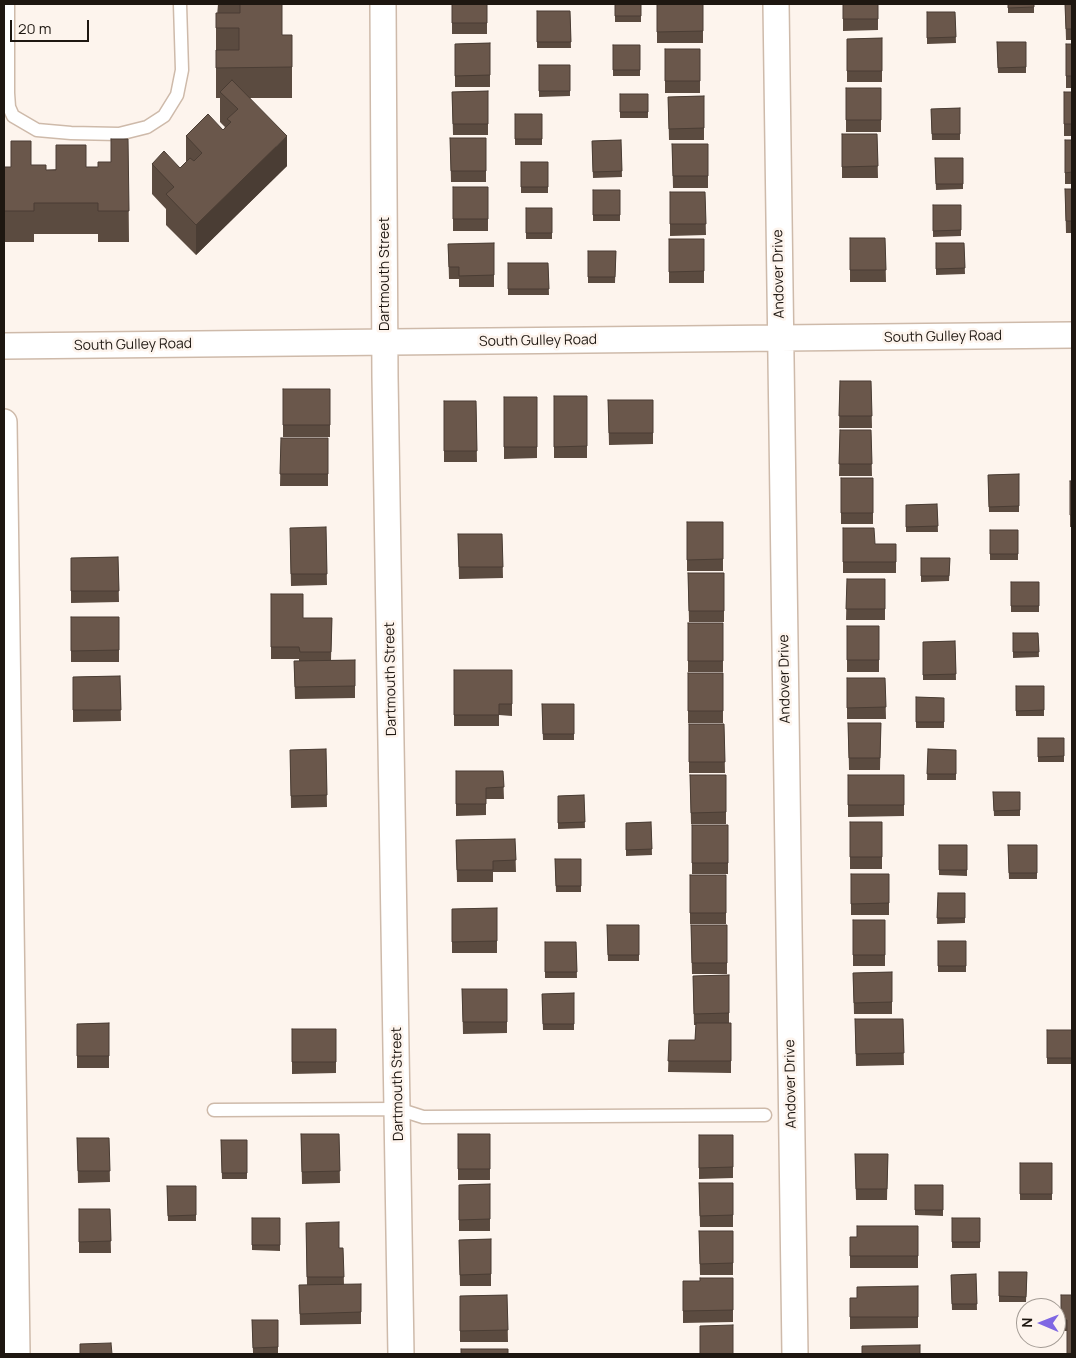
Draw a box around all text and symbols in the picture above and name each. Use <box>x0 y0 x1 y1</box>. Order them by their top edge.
scale bar <box>12 10 91 42</box>
text: 20 m <box>18 18 51 39</box>
street label: Dartmouth Street <box>377 217 393 331</box>
street label: Andover Drive <box>770 229 788 319</box>
street label: South Gulley Road <box>884 328 1002 346</box>
street label: South Gulley Road <box>479 332 597 350</box>
street label: South Gulley Road <box>74 336 192 354</box>
street label: Dartmouth Street <box>382 622 400 736</box>
street label: Andover Drive <box>776 634 794 724</box>
street label: Dartmouth Street <box>389 1027 407 1141</box>
street label: Andover Drive <box>782 1039 800 1129</box>
north arrow <box>1016 1298 1066 1348</box>
text: N <box>1017 1318 1036 1328</box>

